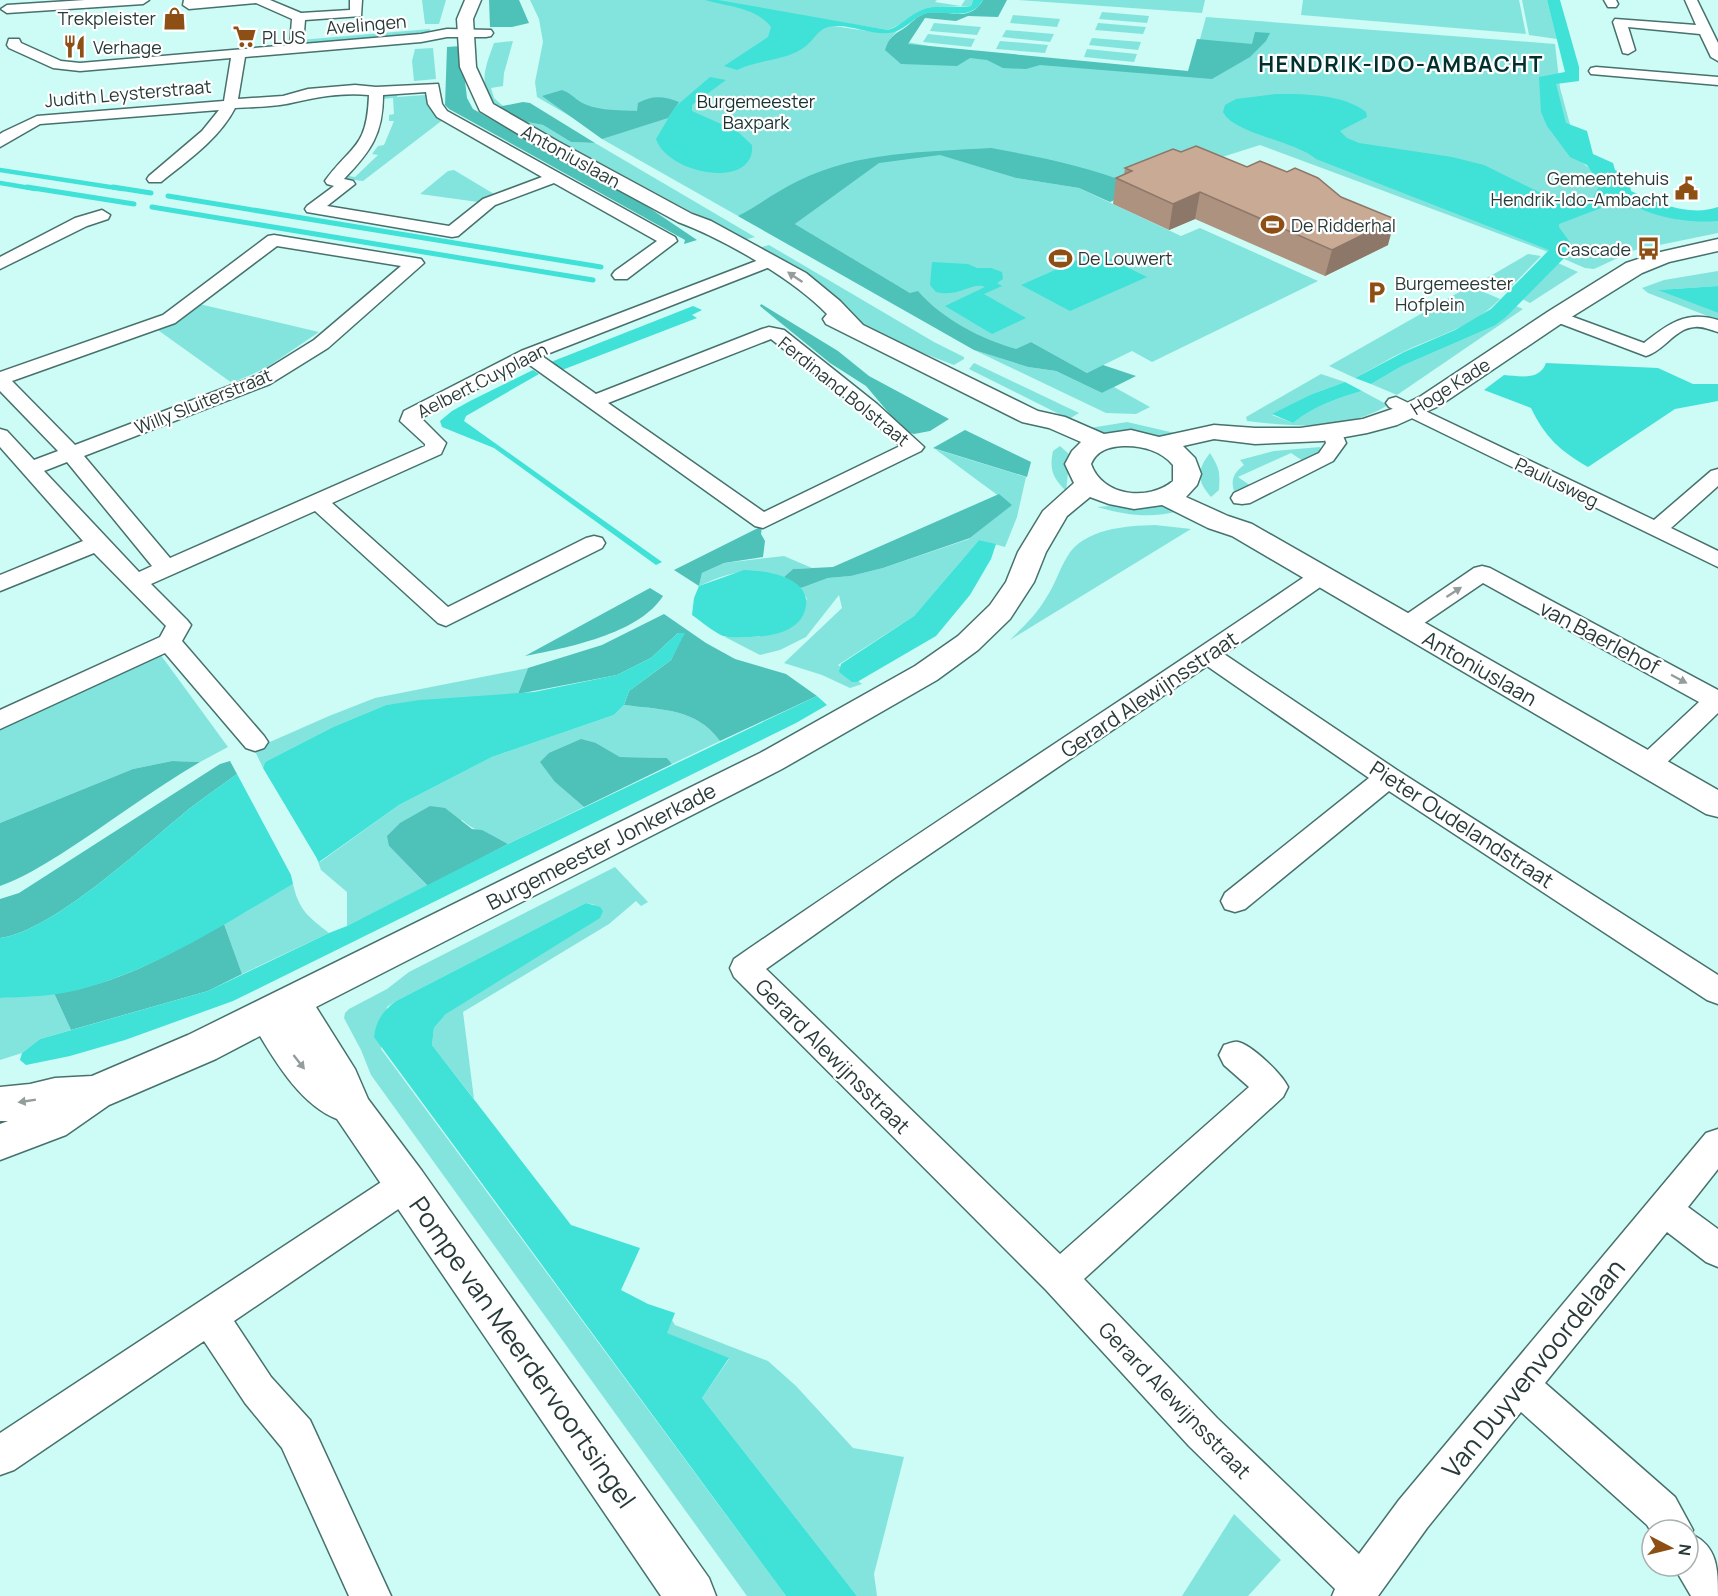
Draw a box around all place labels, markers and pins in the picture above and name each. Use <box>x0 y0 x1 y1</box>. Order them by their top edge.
shop icon: Trekpleister <box>161 5 187 31</box>
place label: Trekpleister <box>58 6 156 30</box>
supermarket icon: PLUS <box>231 24 257 50</box>
place label: PLUS <box>262 25 305 49</box>
restaurant icon: Verhage <box>62 34 88 60</box>
place label: Verhage <box>93 35 162 59</box>
place label: Gemeentehuis Hendrik-Ido-Ambacht <box>1491 166 1669 211</box>
public building icon: Gemeentehuis Hendrik-Ido-Ambacht <box>1674 175 1700 201</box>
sports icon: De Ridderhal <box>1260 212 1286 238</box>
place label: De Ridderhal <box>1291 213 1396 237</box>
bus stop icon: Cascade <box>1636 236 1662 262</box>
place label: Cascade <box>1558 237 1631 261</box>
sports icon: De Louwert <box>1047 245 1073 271</box>
place label: De Louwert <box>1078 246 1172 270</box>
place label: Burgemeester Hofplein <box>1395 271 1514 316</box>
parking icon: Burgemeester Hofplein <box>1364 280 1390 306</box>

